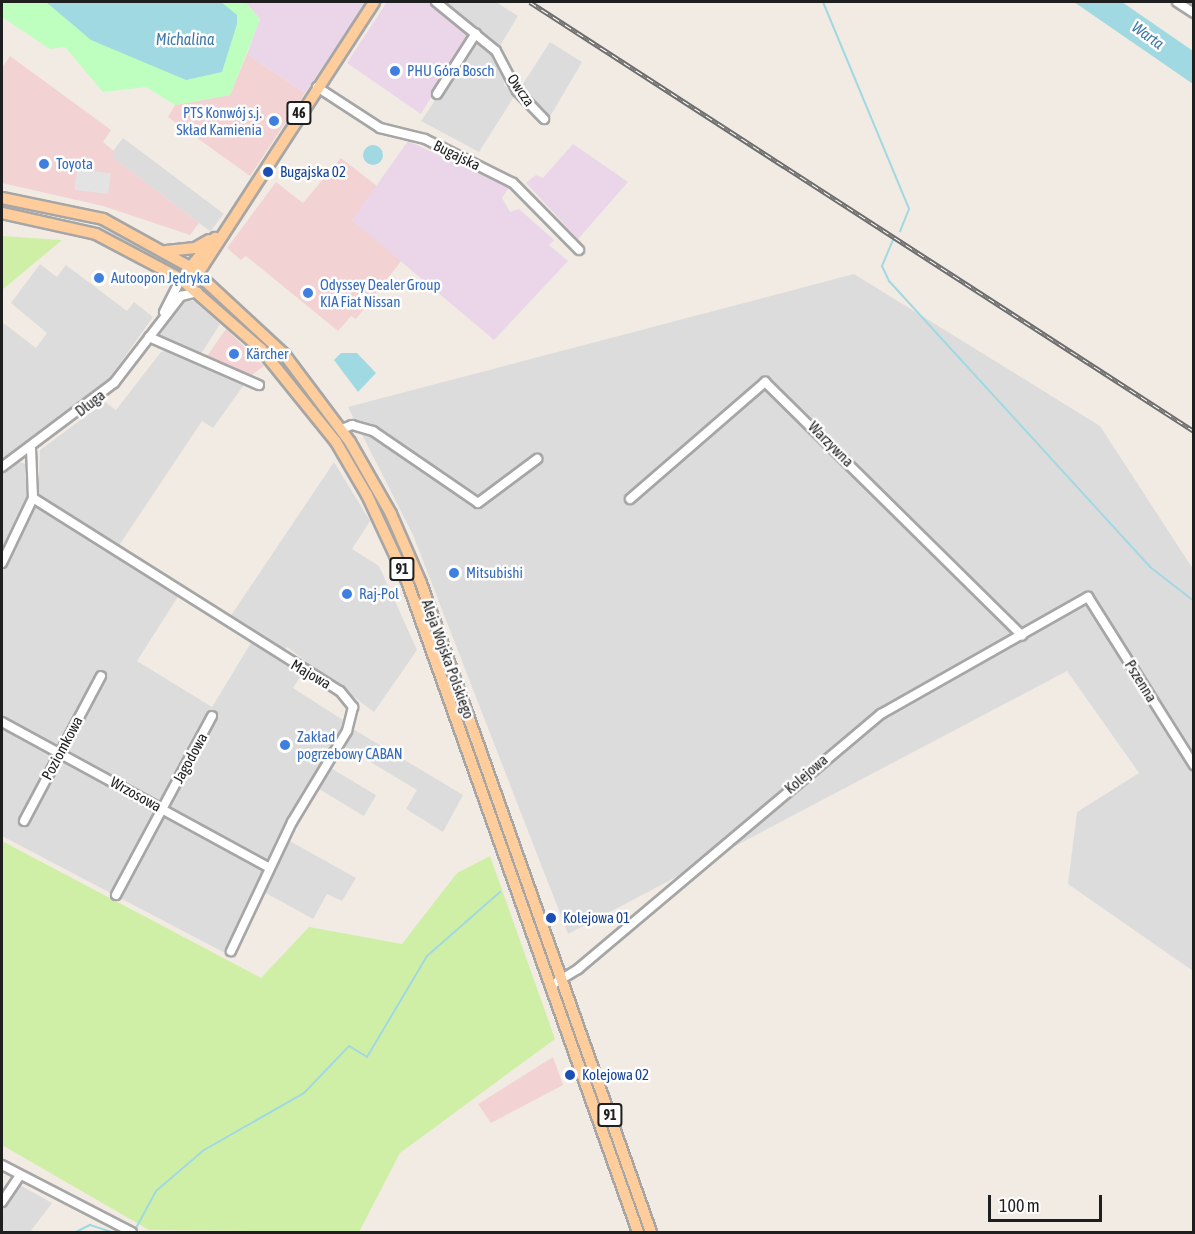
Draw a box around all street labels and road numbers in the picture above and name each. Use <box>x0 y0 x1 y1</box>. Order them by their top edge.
street label: Owcza <box>503 70 539 110</box>
road number: 46 <box>286 102 312 124</box>
street label: Bugajska <box>431 136 483 174</box>
street label: Długa <box>72 386 108 420</box>
street label: Warzywna <box>805 418 857 470</box>
road number: 91 <box>388 558 416 580</box>
street label: Aleja Wojska Polskiego <box>418 597 478 721</box>
street label: Majowa <box>288 655 334 693</box>
street label: Pszenna <box>1121 657 1161 705</box>
street label: Poziomkowa <box>38 713 86 783</box>
street label: Jagodowa <box>169 730 211 786</box>
street label: Kolejowa <box>781 751 831 797</box>
street label: Wrzosowa <box>107 773 165 815</box>
road number: 91 <box>596 1104 624 1126</box>

